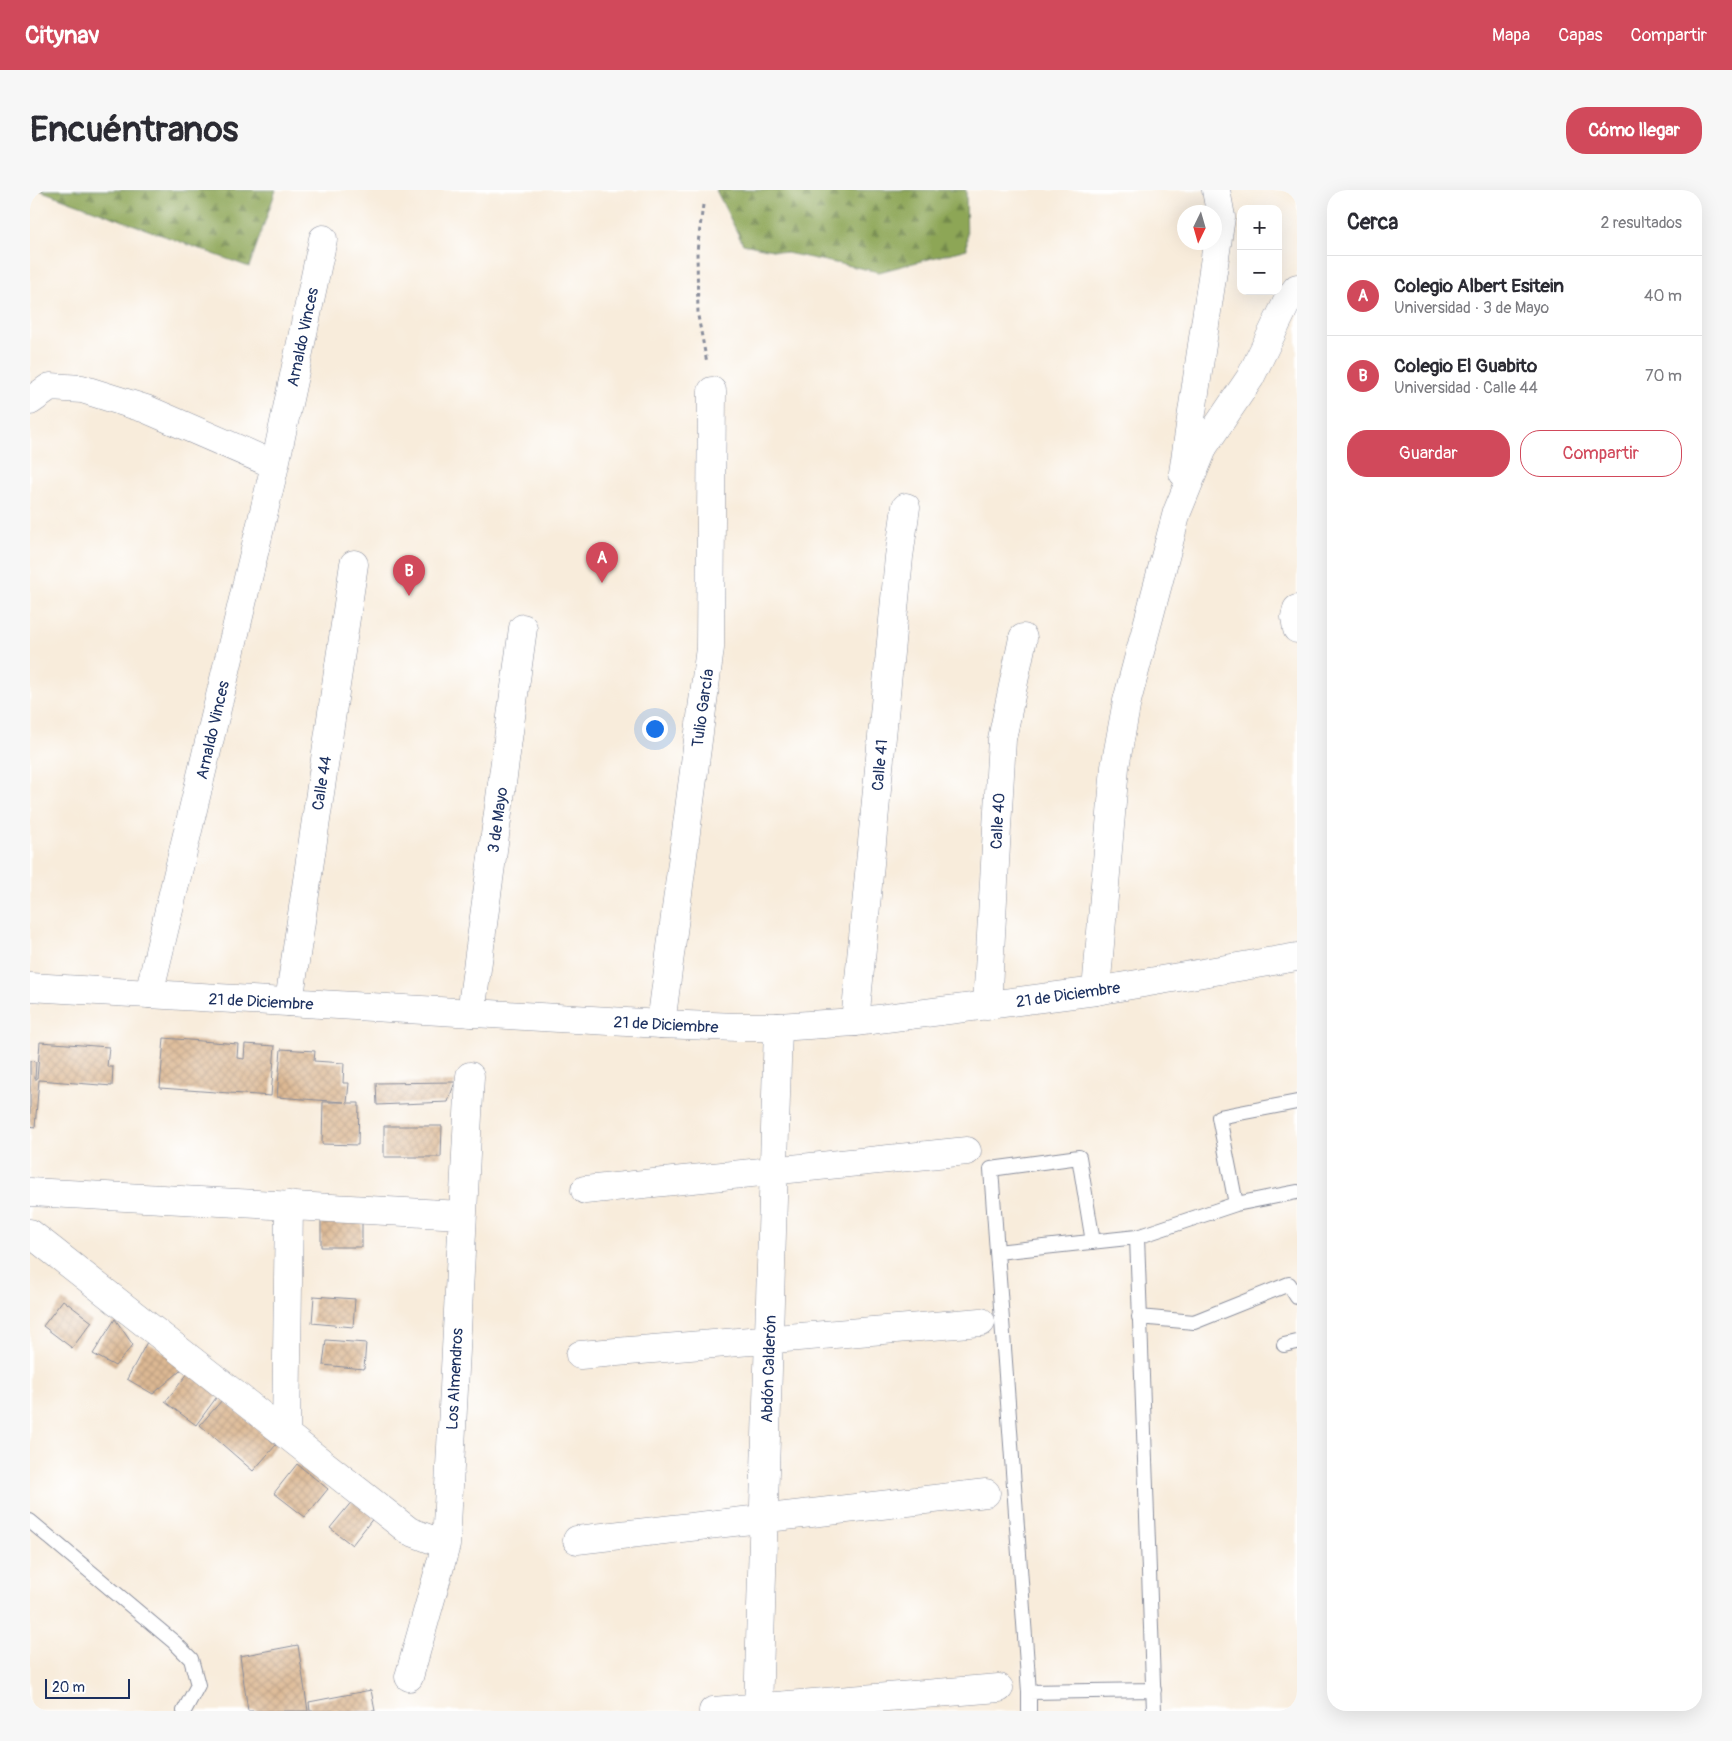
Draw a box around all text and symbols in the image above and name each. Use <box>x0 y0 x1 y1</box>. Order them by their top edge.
text: Citynav <box>25 21 100 50</box>
text: Mapa <box>1492 24 1530 47</box>
text: Capas <box>1558 24 1603 47</box>
text: Compartir <box>1631 24 1707 47</box>
button: Cómo llegar <box>1566 107 1702 154</box>
text: Encuéntranos <box>30 108 238 152</box>
north arrow <box>1177 205 1222 250</box>
map controls <box>1237 205 1282 295</box>
button: + <box>1237 205 1282 250</box>
text: Cerca <box>1347 209 1398 236</box>
text: 2 resultados <box>1600 213 1682 233</box>
button: − <box>1237 250 1282 295</box>
text: Colegio Albert Esitein <box>1394 274 1564 298</box>
street label: Arnaldo Vinces <box>283 286 323 388</box>
text: A <box>1358 286 1368 306</box>
text: 40 m <box>1644 286 1682 306</box>
text: Universidad · 3 de Mayo <box>1394 298 1549 318</box>
text: Colegio El Guabito <box>1394 354 1537 378</box>
text: B <box>1358 366 1368 386</box>
text: 70 m <box>1645 366 1682 386</box>
text: Universidad · Calle 44 <box>1394 378 1538 398</box>
button: Guardar <box>1347 430 1510 477</box>
button: Compartir <box>1520 430 1682 477</box>
pin: A <box>586 542 618 583</box>
pin: B <box>393 555 425 596</box>
street label: Tulio García <box>688 668 718 749</box>
street label: Arnaldo Vinces <box>192 679 234 781</box>
your location <box>642 716 668 742</box>
street label: Calle 41 <box>868 738 892 792</box>
street label: Calle 44 <box>308 755 336 812</box>
street label: 3 de Mayo <box>483 786 513 854</box>
street label: Calle 40 <box>987 792 1009 850</box>
street label: 21 de Diciembre <box>1015 978 1122 1012</box>
street label: 21 de Diciembre <box>208 989 314 1015</box>
street label: 21 de Diciembre <box>613 1012 719 1038</box>
street label: Abdón Calderón <box>757 1315 781 1423</box>
street label: Los Almendros <box>442 1327 468 1431</box>
scale bar <box>45 1676 130 1699</box>
text: 20 m <box>52 1679 85 1696</box>

